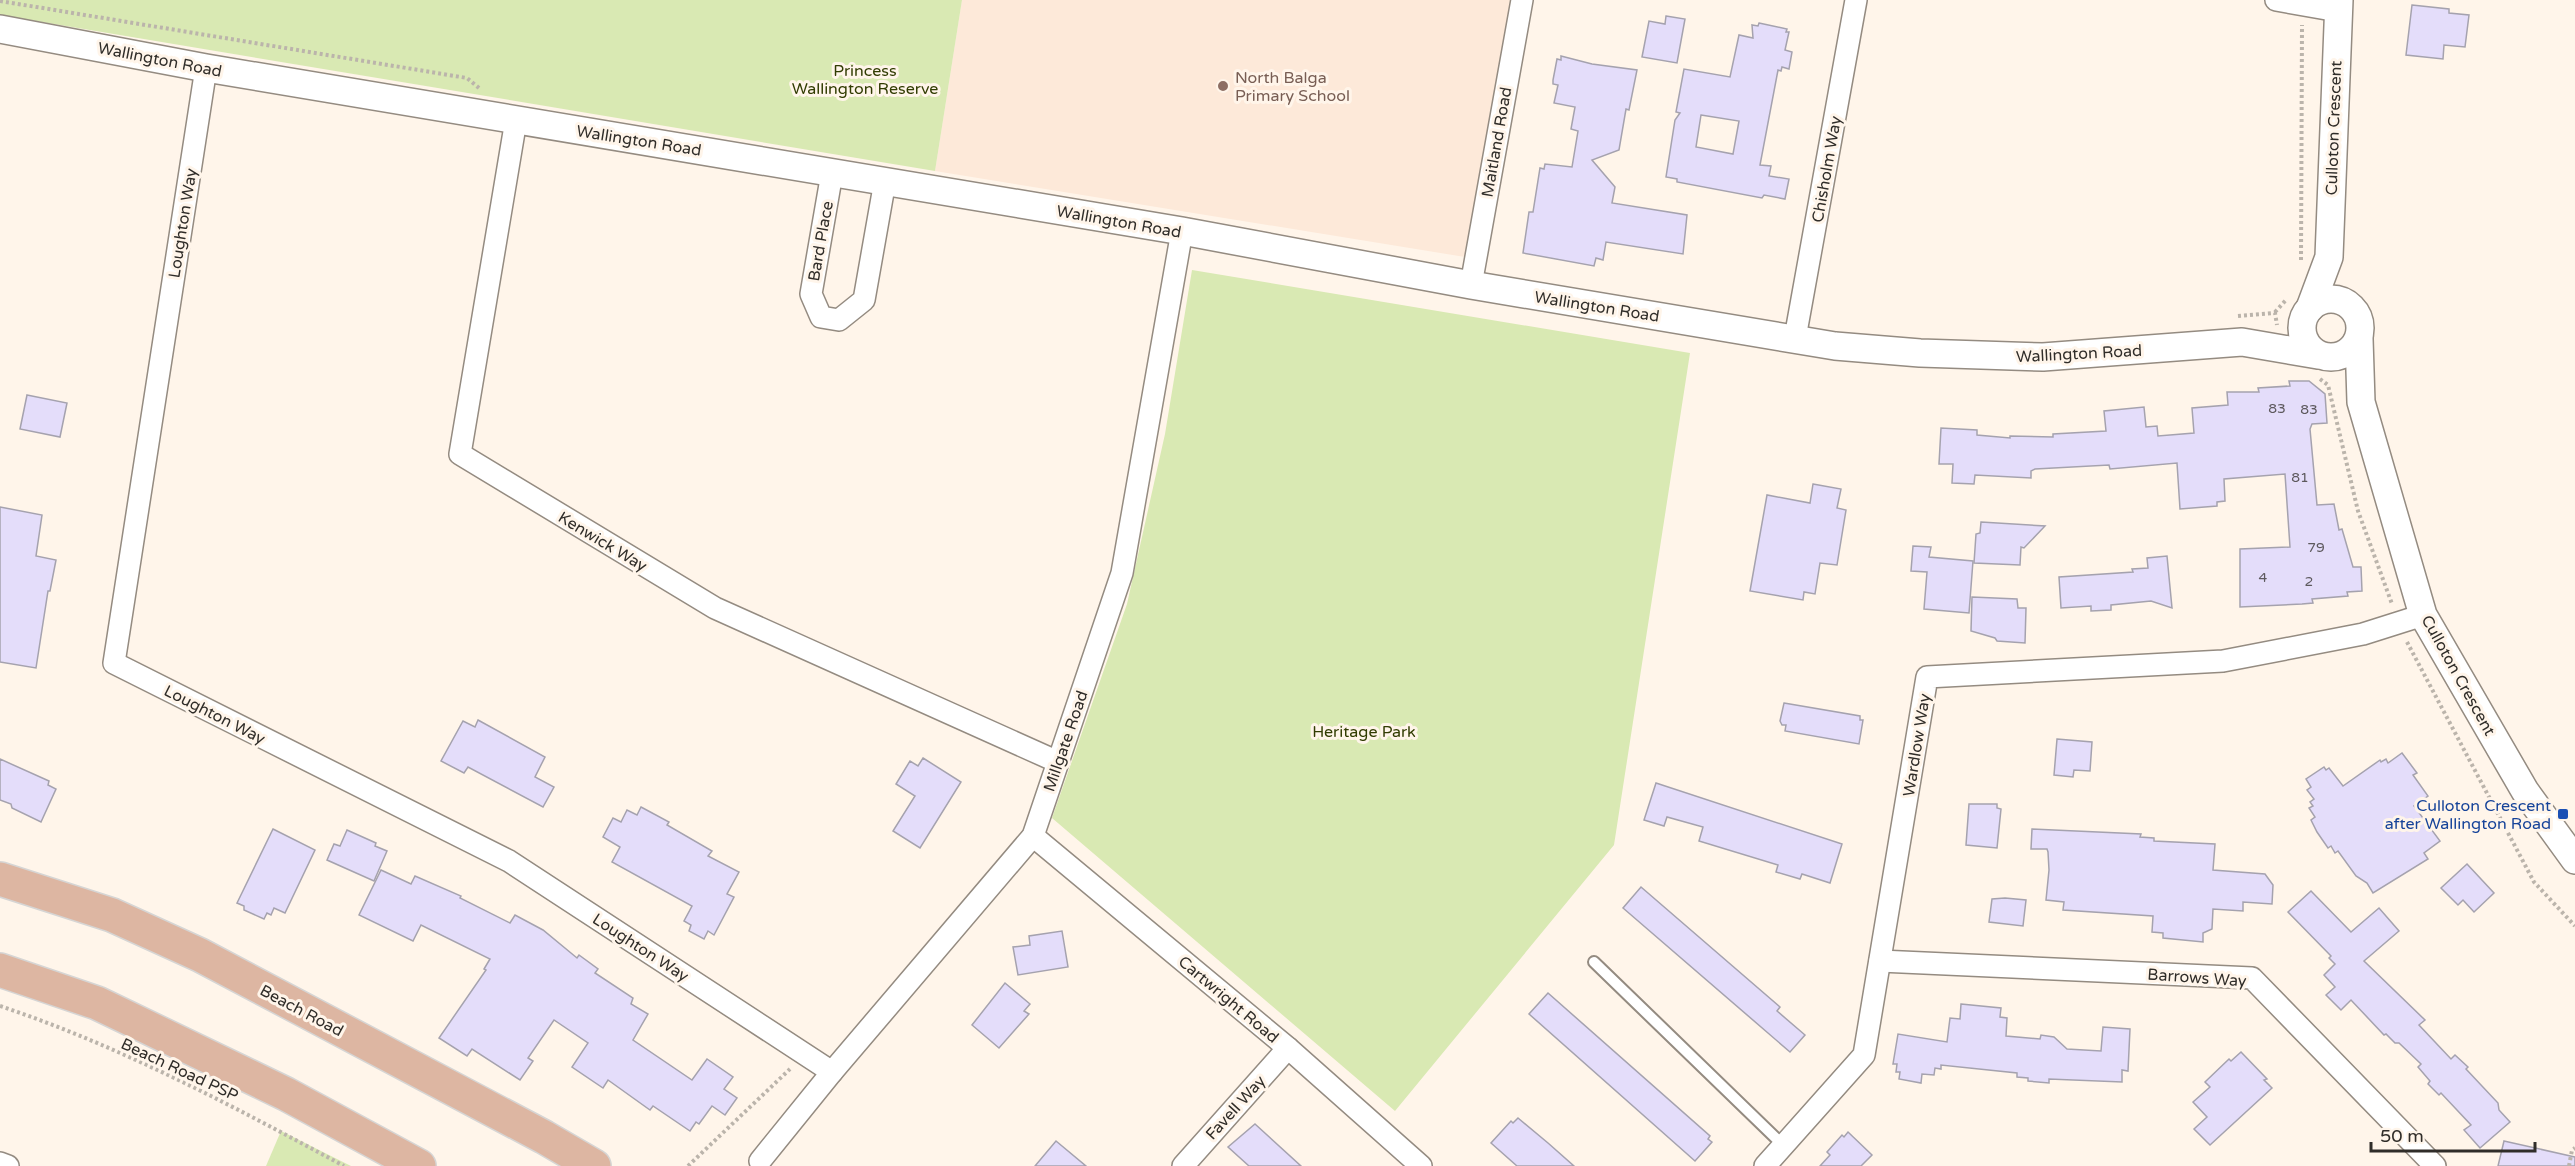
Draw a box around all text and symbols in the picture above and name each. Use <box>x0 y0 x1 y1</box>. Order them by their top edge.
street label: Wallington Road <box>96 38 224 82</box>
street label: Culloton Crescent <box>2322 60 2346 196</box>
park label: Princess Wallington Reserve <box>792 61 938 99</box>
place label: North Balga Primary School <box>1235 68 1350 106</box>
marker: North Balga Primary School <box>1216 79 1230 93</box>
street label: Maitland Road <box>1477 85 1517 199</box>
street label: Chisholm Way <box>1808 114 1846 224</box>
street label: Wallington Road <box>575 121 703 161</box>
street label: Loughton Way <box>164 166 202 280</box>
street label: Bard Place <box>804 199 838 283</box>
street label: Wallington Road <box>1055 201 1183 243</box>
street label: Wallington Road <box>1533 287 1661 327</box>
street label: Wallington Road <box>2016 341 2143 367</box>
house number: 83 <box>2268 400 2286 417</box>
house number: 83 <box>2300 401 2318 418</box>
house number: 81 <box>2291 469 2309 486</box>
street label: Kenwick Way <box>554 507 651 576</box>
house number: 79 <box>2307 539 2325 556</box>
house number: 4 <box>2259 569 2268 586</box>
house number: 2 <box>2305 573 2313 590</box>
street label: Culloton Crescent <box>2417 612 2500 739</box>
street label: Loughton Way <box>161 681 269 749</box>
street label: Millgate Road <box>1039 688 1093 794</box>
street label: Wardlow Way <box>1899 692 1935 798</box>
park label: Heritage Park <box>1312 722 1416 742</box>
place label: Culloton Crescent after Wallington Road <box>2385 796 2551 834</box>
marker: Culloton Crescent after Wallington Road <box>2556 807 2570 821</box>
street label: Loughton Way <box>588 909 693 987</box>
street label: Cartwright Road <box>1174 952 1283 1048</box>
street label: Barrows Way <box>2147 965 2248 991</box>
street label: Beach Road <box>256 981 347 1041</box>
street label: Beach Road PSP <box>118 1034 242 1106</box>
street label: Favell Way <box>1202 1071 1270 1144</box>
scale bar <box>2371 1115 2534 1153</box>
text: 50 m <box>2380 1125 2424 1147</box>

